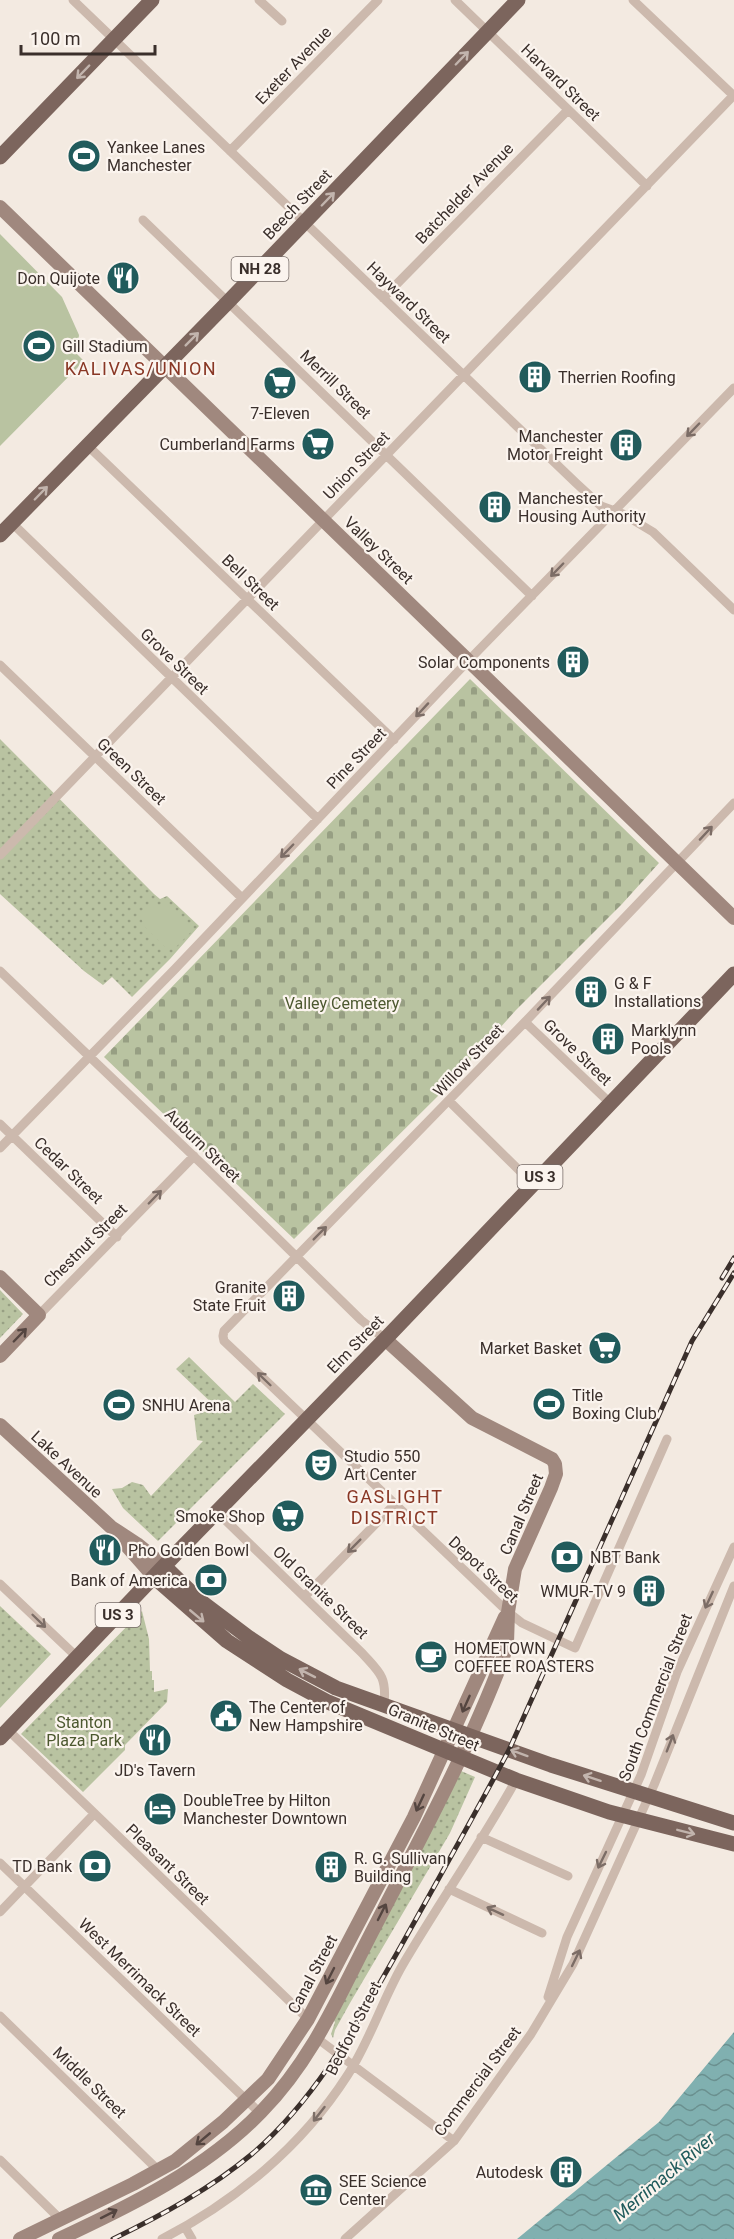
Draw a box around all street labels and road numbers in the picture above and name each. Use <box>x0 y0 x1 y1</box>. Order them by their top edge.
street label: Exeter Avenue <box>252 22 335 108</box>
street label: Harvard Street <box>517 40 604 125</box>
street label: Batchelder Avenue <box>411 139 517 248</box>
street label: Beech Street <box>259 165 336 243</box>
road number: NH 28 <box>232 257 288 281</box>
street label: Hayward Street <box>363 258 454 347</box>
street label: Merrill Street <box>296 346 375 423</box>
street label: Union Street <box>319 427 393 503</box>
street label: Valley Street <box>340 513 417 588</box>
street label: Bell Street <box>218 550 283 614</box>
street label: Grove Street <box>137 624 213 699</box>
street label: Pine Street <box>323 724 390 793</box>
street label: Green Street <box>93 734 170 809</box>
street label: Grove Street <box>540 1015 616 1090</box>
street label: Willow Street <box>429 1020 508 1100</box>
street label: Auburn Street <box>161 1105 244 1186</box>
street label: Cedar Street <box>30 1133 107 1208</box>
road number: US 3 <box>518 1165 562 1189</box>
street label: Chestnut Street <box>40 1200 131 1291</box>
street label: Elm Street <box>323 1311 388 1377</box>
street label: Lake Avenue <box>27 1427 106 1502</box>
street label: Canal Street <box>496 1471 547 1558</box>
street label: Depot Street <box>445 1532 523 1606</box>
street label: Old Granite Street <box>269 1542 372 1643</box>
road number: US 3 <box>96 1603 140 1627</box>
street label: South Commercial Street <box>615 1611 696 1784</box>
street label: Granite Street <box>385 1700 482 1755</box>
street label: Pleasant Street <box>122 1820 213 1909</box>
street label: West Merrimack Street <box>75 1914 205 2041</box>
street label: Canal Street <box>284 1931 341 2017</box>
street label: Bedford Street <box>322 1978 385 2078</box>
street label: Commercial Street <box>430 2023 525 2140</box>
street label: Middle Street <box>49 2043 130 2122</box>

